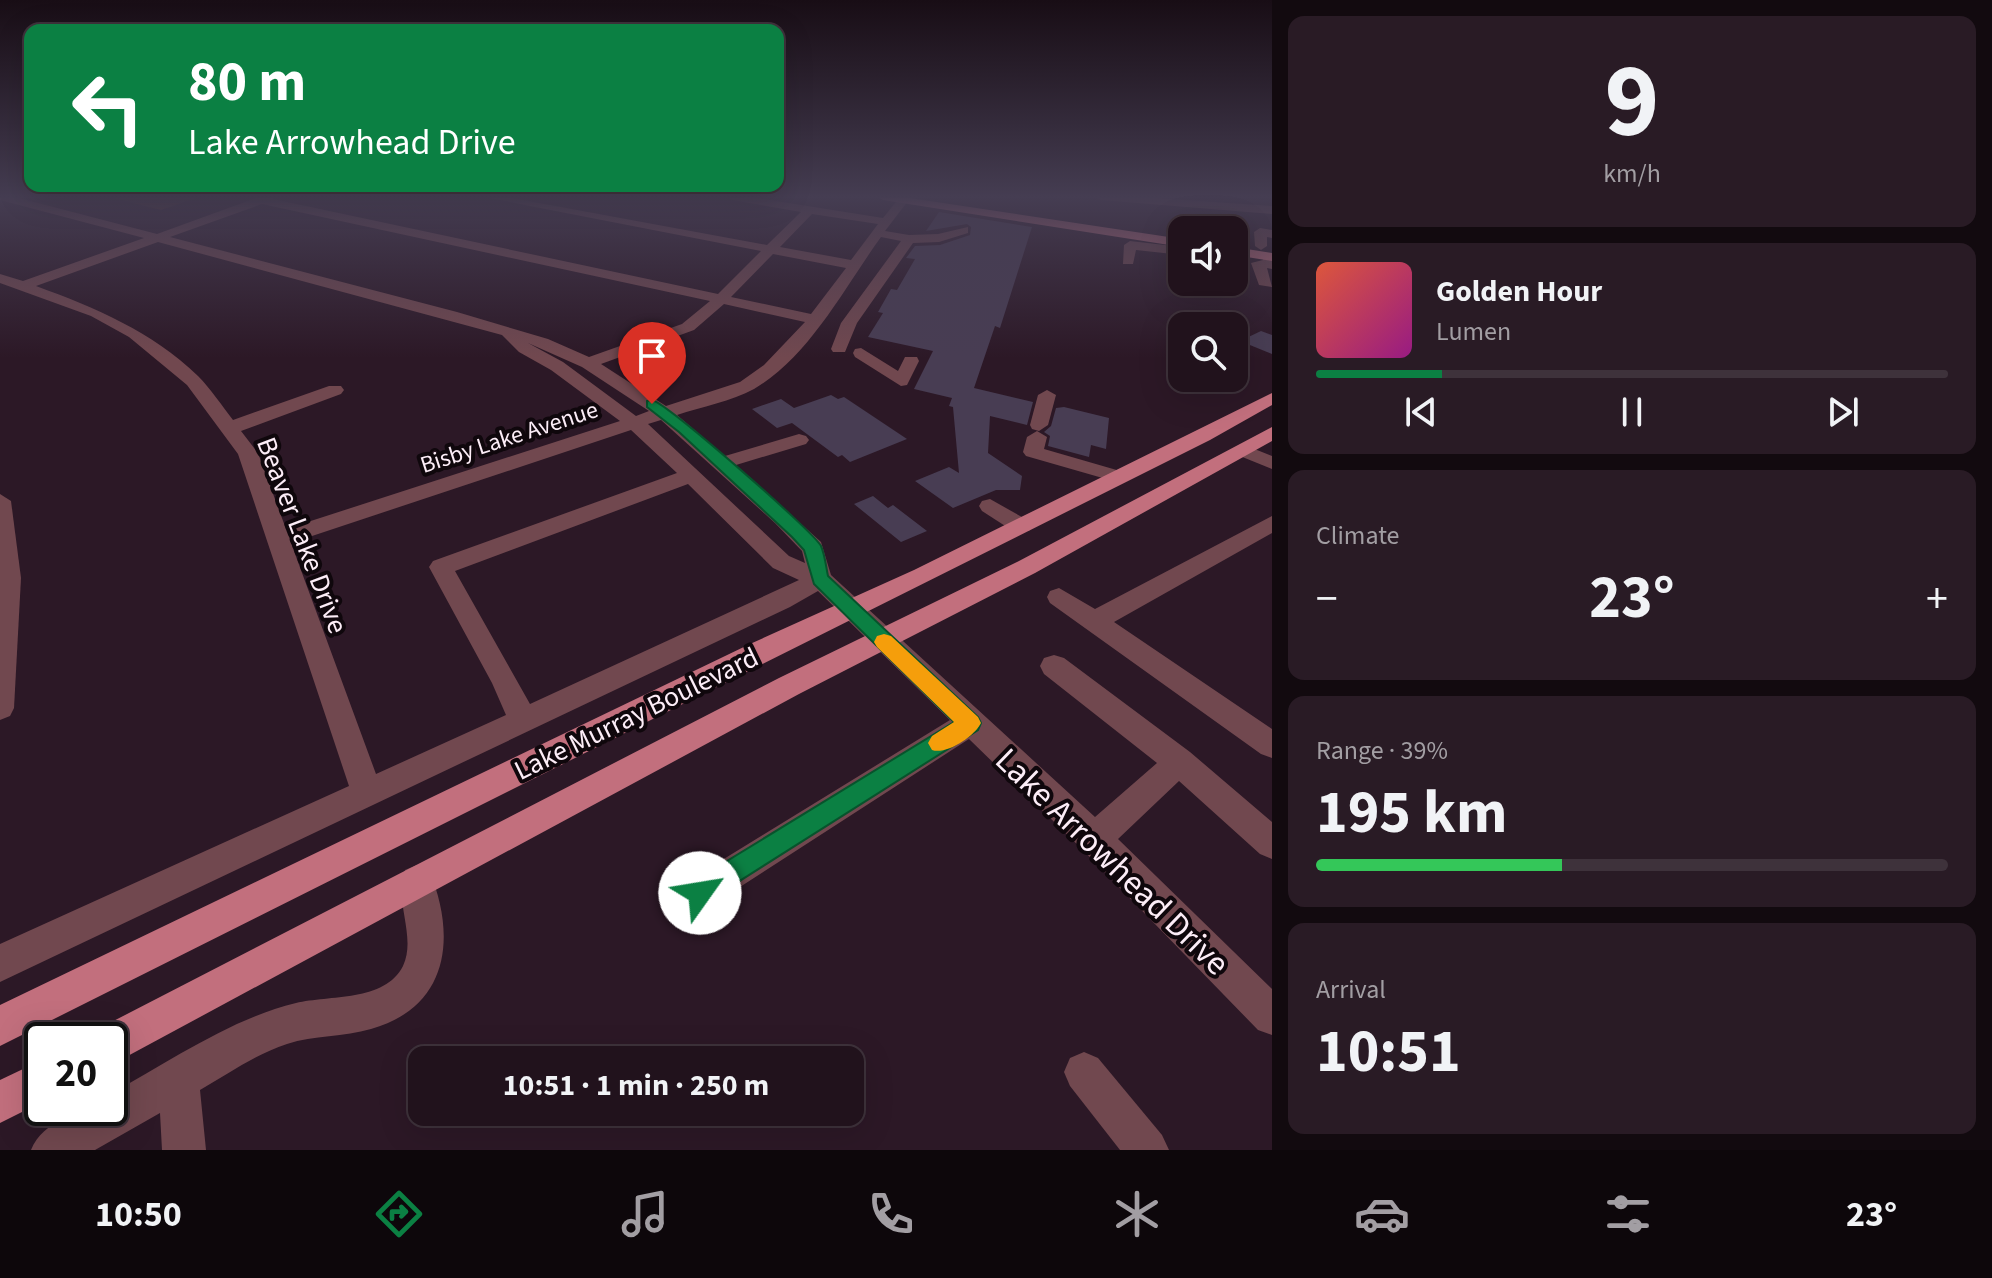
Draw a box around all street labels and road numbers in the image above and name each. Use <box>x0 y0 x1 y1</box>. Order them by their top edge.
street label: Bisby Lake Avenue <box>416 392 603 483</box>
street label: Beaver Lake Drive <box>246 431 358 639</box>
street label: Lake Murray Boulevard <box>508 637 765 790</box>
street label: Lake Arrowhead Drive <box>984 737 1240 987</box>

